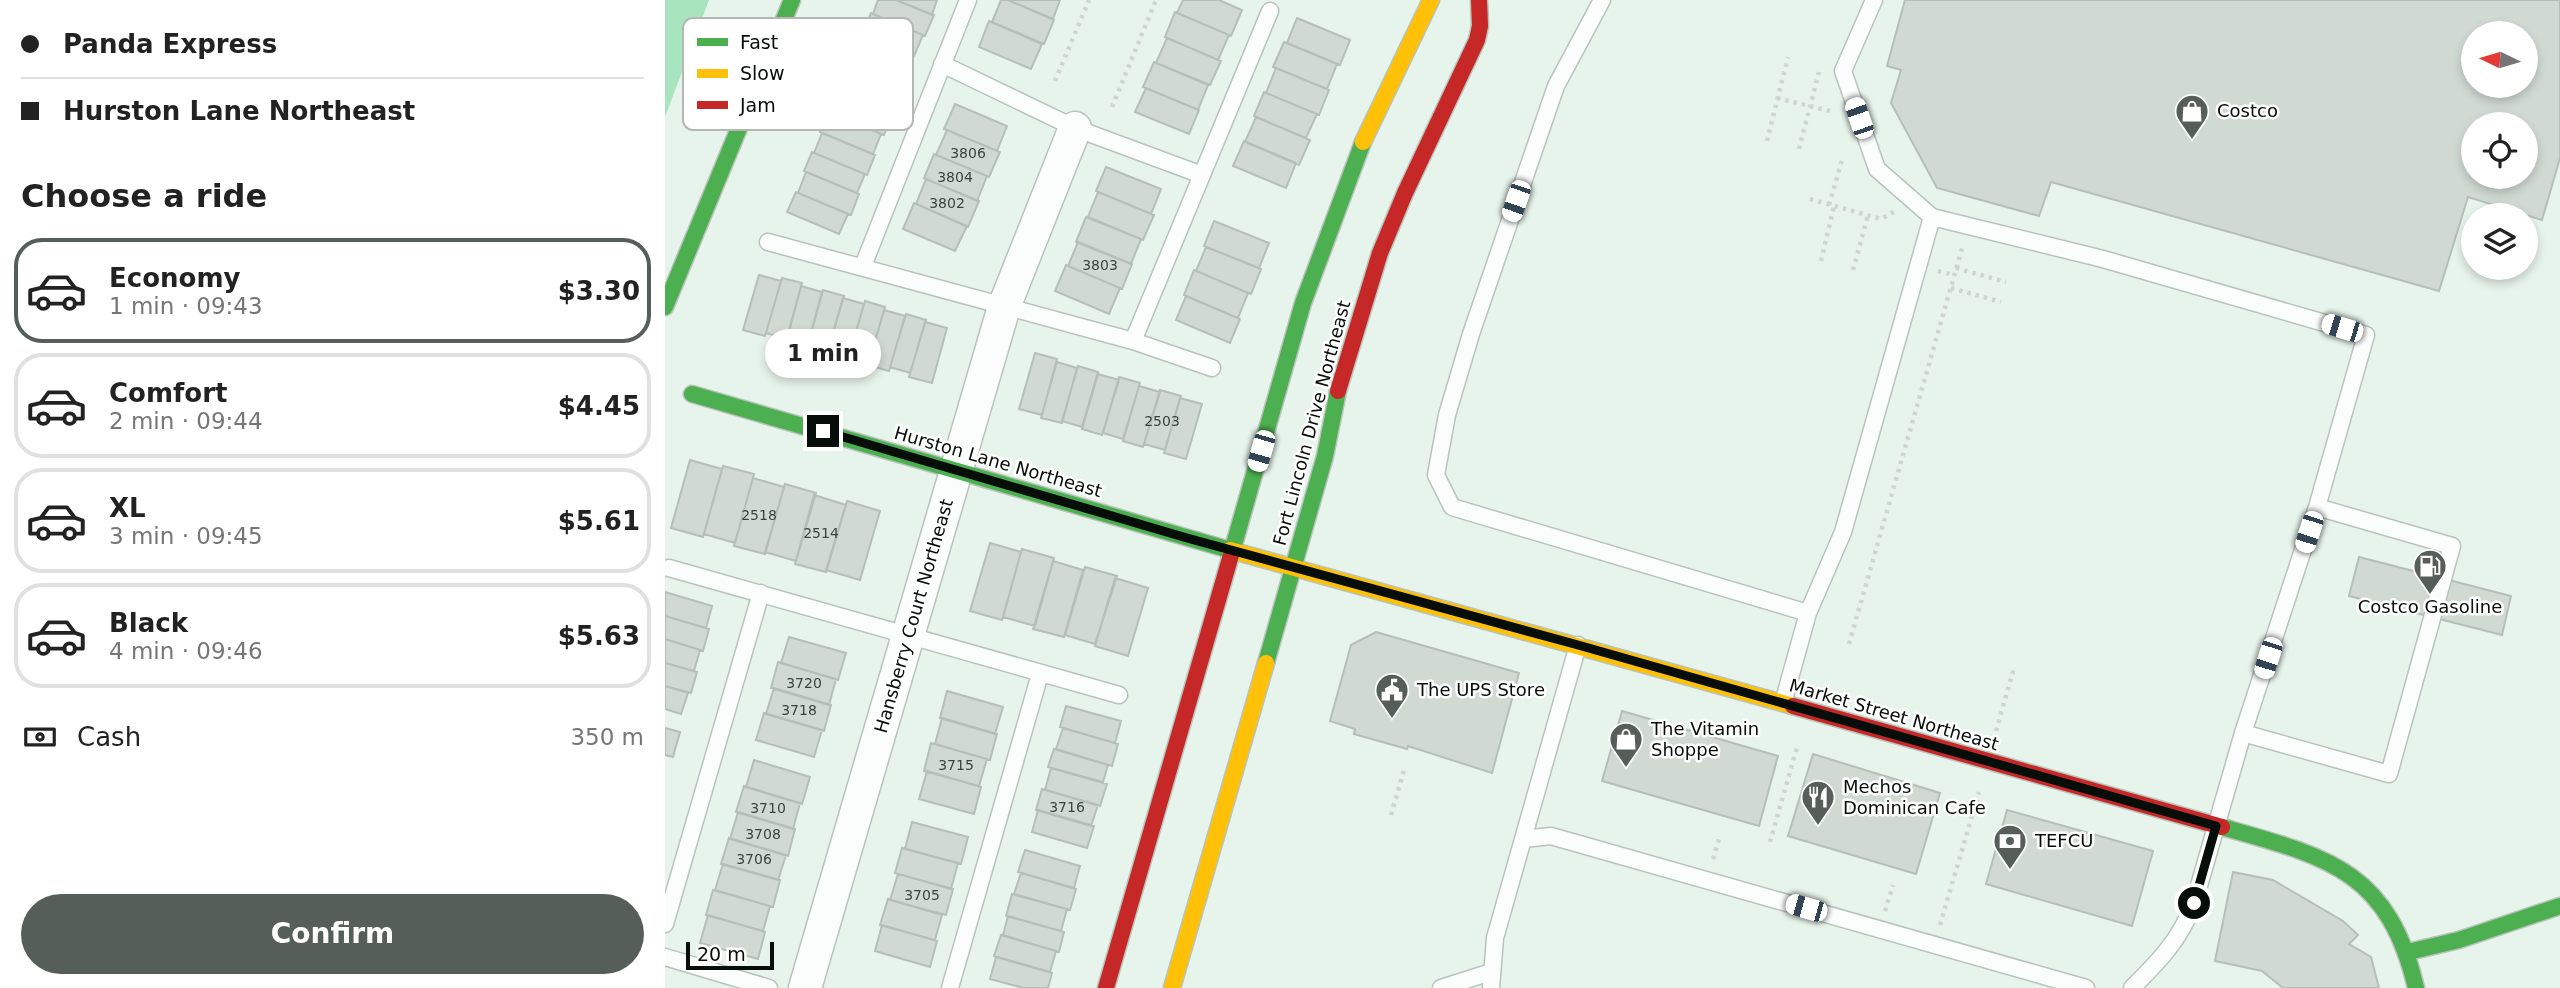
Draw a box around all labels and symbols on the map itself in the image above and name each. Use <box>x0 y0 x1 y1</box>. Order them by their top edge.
legend <box>683 18 913 130</box>
north arrow <box>2461 21 2537 98</box>
text: Fast <box>740 31 778 53</box>
text: Slow <box>740 62 785 84</box>
shop icon: Costco <box>2173 92 2211 141</box>
text: Jam <box>739 94 776 116</box>
car <box>1843 95 1876 141</box>
place label: Costco <box>2217 100 2278 121</box>
house number: 3806 <box>950 145 986 161</box>
house number: 3804 <box>937 169 973 185</box>
car <box>1500 178 1533 224</box>
house number: 3802 <box>929 195 965 211</box>
house number: 3803 <box>1082 257 1118 273</box>
street label: Fort Lincoln Drive Northeast <box>1269 298 1354 548</box>
car <box>2319 312 2366 344</box>
callout: 1 min <box>765 330 881 378</box>
house number: 2503 <box>1144 413 1180 429</box>
route end <box>807 415 839 447</box>
street label: Hurston Lane Northeast <box>892 422 1104 501</box>
car <box>1246 428 1277 474</box>
street label: Hansberry Court Northeast <box>870 496 957 735</box>
house number: 2518 <box>741 507 777 523</box>
car <box>2293 509 2326 555</box>
house number: 2514 <box>803 525 839 541</box>
fuel station icon: Costco Gasoline <box>2411 547 2449 596</box>
place label: Costco Gasoline <box>2358 596 2502 617</box>
car <box>2252 635 2285 681</box>
public building icon: The UPS Store <box>1373 671 1411 720</box>
house number: 3720 <box>786 675 822 691</box>
street label: Market Street Northeast <box>1787 675 2001 755</box>
place label: The UPS Store <box>1416 679 1545 700</box>
house number: 3718 <box>781 702 817 718</box>
place label: The Vitamin Shoppe <box>1650 718 1759 760</box>
shop icon: The Vitamin Shoppe <box>1607 720 1645 769</box>
house number: 3715 <box>938 757 974 773</box>
place label: Mechos Dominican Cafe <box>1843 776 1986 818</box>
restaurant icon: Mechos Dominican Cafe <box>1799 778 1837 827</box>
house number: 3716 <box>1049 799 1085 815</box>
house number: 3710 <box>750 800 786 816</box>
bank icon: TEFCU <box>1991 822 2029 871</box>
house number: 3708 <box>745 826 781 842</box>
place label: TEFCU <box>2034 830 2093 851</box>
house number: 3706 <box>736 851 772 867</box>
house number: 3705 <box>904 887 940 903</box>
route start <box>2178 887 2210 919</box>
car <box>1783 892 1830 924</box>
scale bar <box>686 939 773 971</box>

